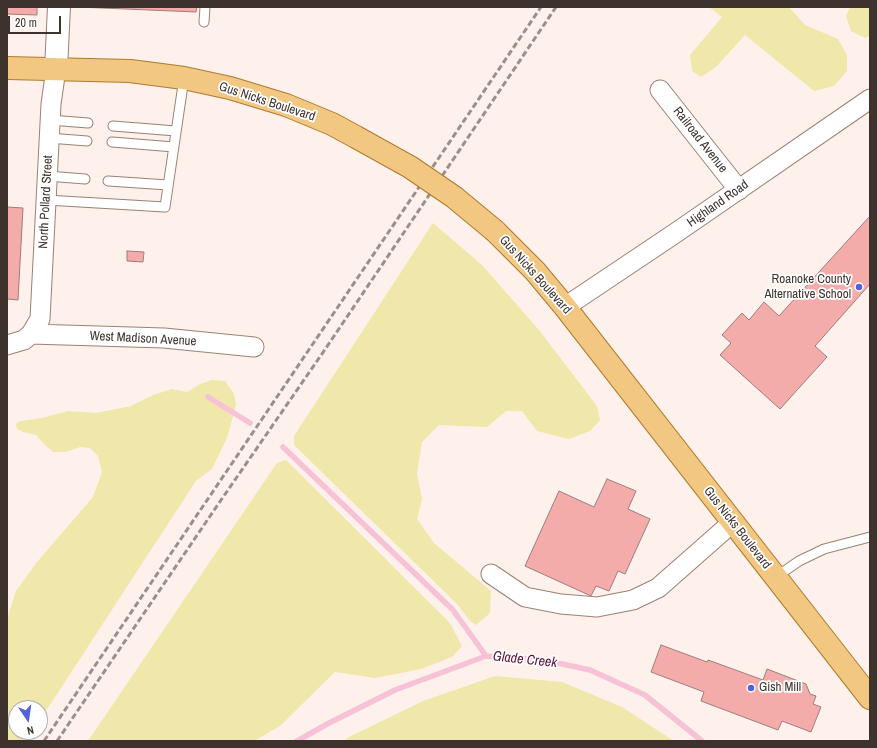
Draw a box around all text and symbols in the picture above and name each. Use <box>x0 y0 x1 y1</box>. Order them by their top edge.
scale bar <box>10 8 63 34</box>
text: 20 m <box>15 15 37 31</box>
street label: Gus Nicks Boulevard <box>217 79 317 125</box>
street label: Railroad Avenue <box>669 104 731 176</box>
street label: North Pollard Street <box>36 155 56 249</box>
street label: Highland Road <box>684 177 752 231</box>
street label: Gus Nicks Boulevard <box>496 233 574 317</box>
place label: Roanoke County Alternative School <box>764 272 851 303</box>
marker: Roanoke County Alternative School <box>854 282 864 292</box>
street label: West Madison Avenue <box>89 328 197 350</box>
street label: Gus Nicks Boulevard <box>700 484 774 572</box>
water label: Glade Creek <box>492 648 558 672</box>
place label: Gish Mill <box>759 680 801 696</box>
marker: Gish Mill <box>746 683 756 693</box>
north arrow <box>8 700 48 740</box>
text: N <box>26 723 35 738</box>

